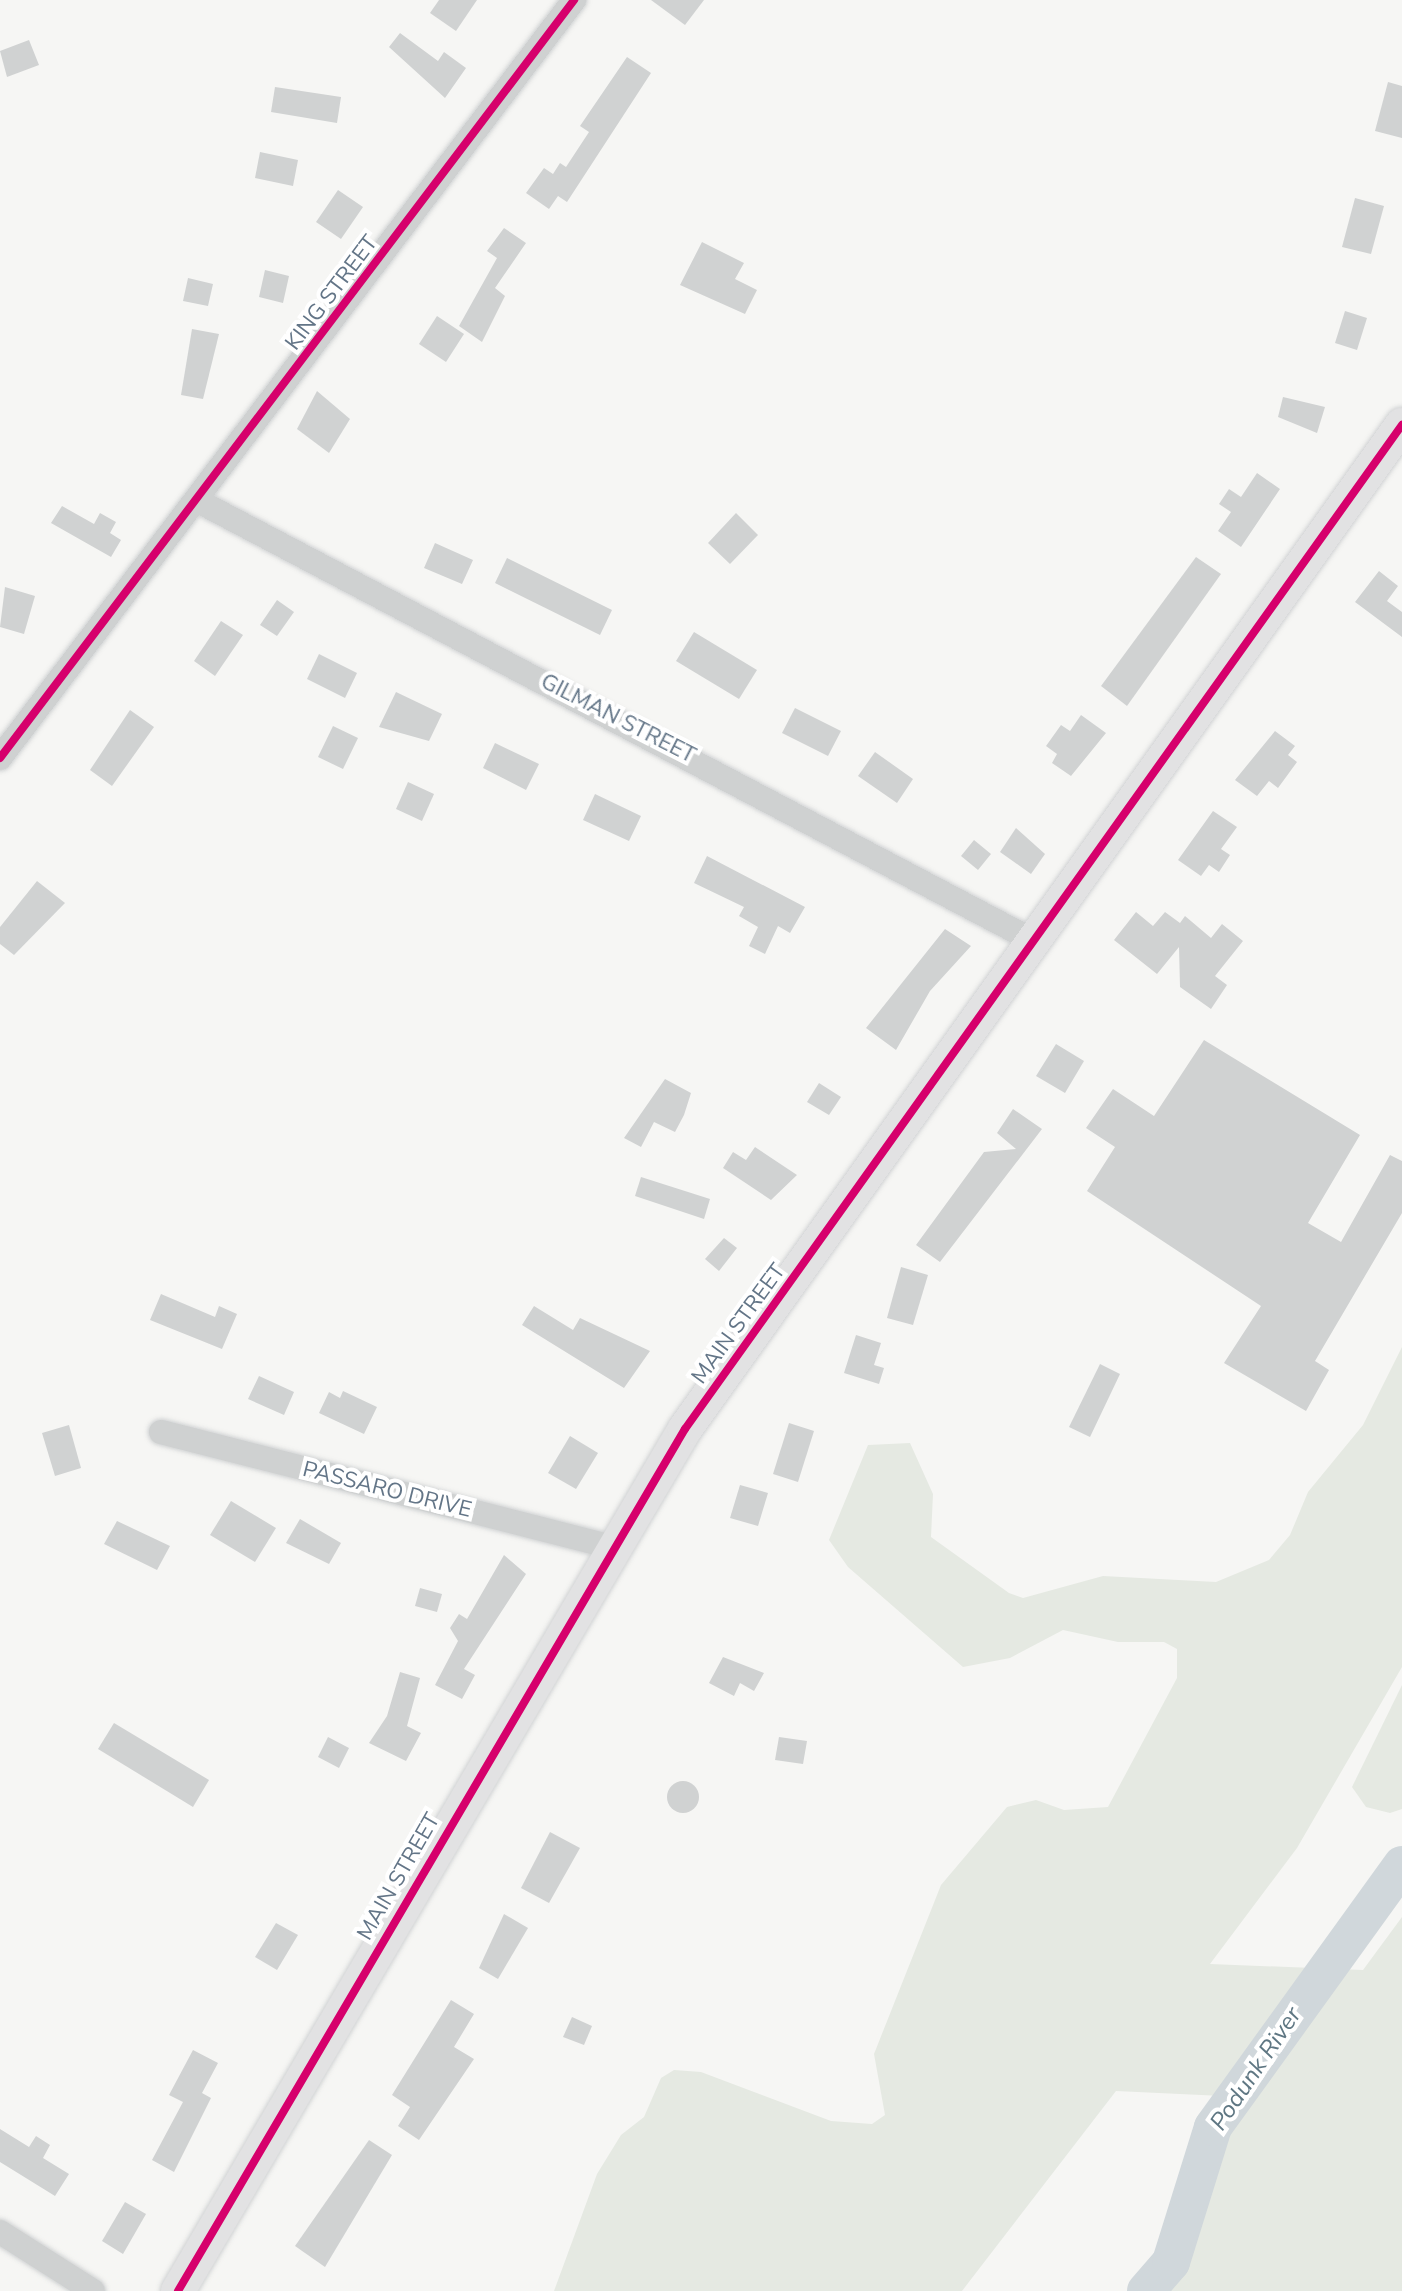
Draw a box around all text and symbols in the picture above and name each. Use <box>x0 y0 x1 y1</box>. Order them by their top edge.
street label: KING STREET <box>280 230 384 356</box>
street label: GILMAN STREET <box>536 669 700 769</box>
street label: MAIN STREET <box>687 1259 791 1389</box>
street label: PASSARO DRIVE <box>300 1456 474 1524</box>
street label: MAIN STREET <box>352 1809 446 1945</box>
water label: Podunk River <box>1204 2002 1308 2136</box>

